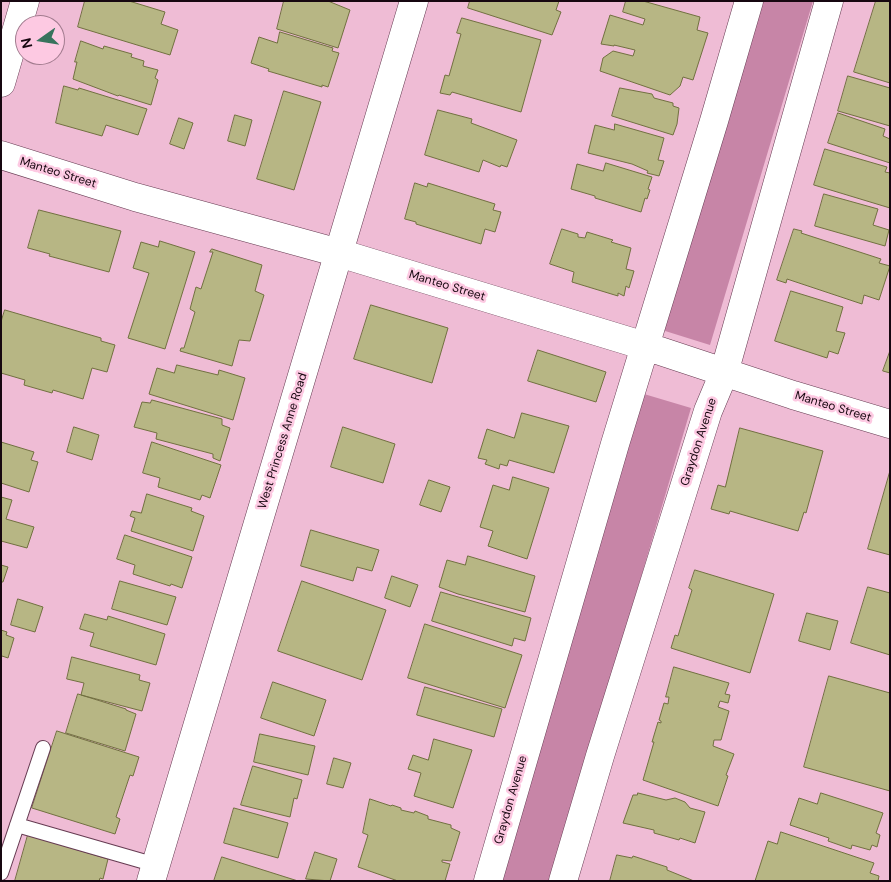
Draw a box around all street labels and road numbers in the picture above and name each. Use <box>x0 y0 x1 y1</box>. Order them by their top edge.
street label: Manteo Street <box>18 155 98 191</box>
street label: Manteo Street <box>407 268 487 304</box>
street label: West Princess Anne Road <box>255 371 311 511</box>
street label: Manteo Street <box>793 389 873 425</box>
street label: Graydon Avenue <box>678 396 720 488</box>
street label: Graydon Avenue <box>491 754 531 846</box>

